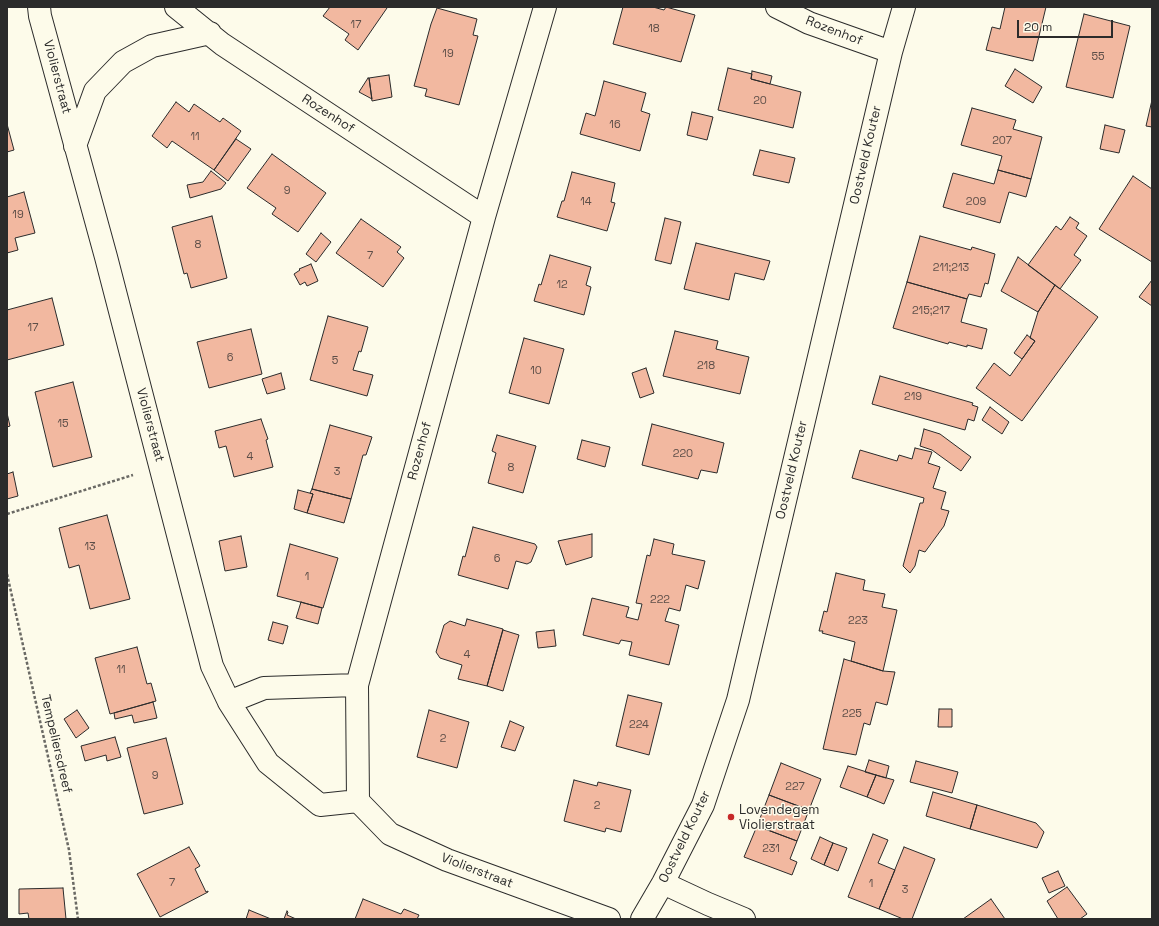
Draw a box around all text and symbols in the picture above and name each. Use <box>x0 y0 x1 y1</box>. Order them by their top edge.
scale bar <box>1019 12 1115 38</box>
street label: Rozenhof <box>803 13 865 49</box>
house number: 17 <box>351 18 361 32</box>
text: 20 m <box>1024 19 1052 35</box>
house number: 18 <box>648 22 660 36</box>
street label: Violierstraat <box>40 38 74 116</box>
house number: 19 <box>442 47 454 61</box>
house number: 55 <box>1091 50 1105 64</box>
street label: Rozenhof <box>299 91 357 137</box>
house number: 20 <box>753 94 767 108</box>
street label: Oostveld Kouter <box>847 104 885 206</box>
house number: 16 <box>609 118 621 132</box>
house number: 11 <box>190 130 200 144</box>
house number: 207 <box>992 134 1012 148</box>
house number: 9 <box>284 184 290 198</box>
house number: 14 <box>580 195 592 209</box>
house number: 209 <box>966 195 986 209</box>
house number: 19 <box>12 208 24 222</box>
house number: 8 <box>195 238 201 252</box>
house number: 7 <box>367 249 373 263</box>
house number: 211;213 <box>933 261 969 275</box>
house number: 12 <box>556 278 568 292</box>
house number: 215;217 <box>912 304 950 318</box>
house number: 17 <box>28 321 38 335</box>
house number: 6 <box>227 351 233 365</box>
house number: 5 <box>332 354 338 368</box>
house number: 218 <box>697 359 715 373</box>
house number: 10 <box>530 364 542 378</box>
street label: Violierstraat <box>133 386 167 464</box>
house number: 219 <box>904 390 922 404</box>
house number: 15 <box>57 417 69 431</box>
street label: Oostveld Kouter <box>773 419 811 521</box>
street label: Rozenhof <box>405 420 435 482</box>
house number: 220 <box>673 447 693 461</box>
house number: 4 <box>247 450 253 464</box>
house number: 8 <box>508 461 514 475</box>
house number: 3 <box>334 465 340 479</box>
house number: 13 <box>84 540 96 554</box>
house number: 6 <box>494 552 500 566</box>
house number: 1 <box>305 570 309 584</box>
house number: 222 <box>650 593 670 607</box>
house number: 223 <box>848 614 868 628</box>
house number: 4 <box>464 648 470 662</box>
house number: 11 <box>116 663 126 677</box>
street label: Tempeliersdreef <box>37 693 75 795</box>
house number: 225 <box>842 707 862 721</box>
house number: 224 <box>629 718 649 732</box>
house number: 2 <box>440 732 446 746</box>
house number: 9 <box>152 769 158 783</box>
house number: 227 <box>785 780 805 794</box>
street label: Oostveld Kouter <box>656 788 714 886</box>
house number: 2 <box>594 799 600 813</box>
place label: Lovendegem Violierstraat <box>739 802 820 833</box>
marker: Lovendegem Violierstraat <box>726 812 736 822</box>
house number: 231 <box>762 842 780 856</box>
street label: Violierstraat <box>439 850 515 892</box>
house number: 7 <box>169 876 175 890</box>
house number: 1 <box>869 877 873 891</box>
house number: 3 <box>902 883 908 897</box>

